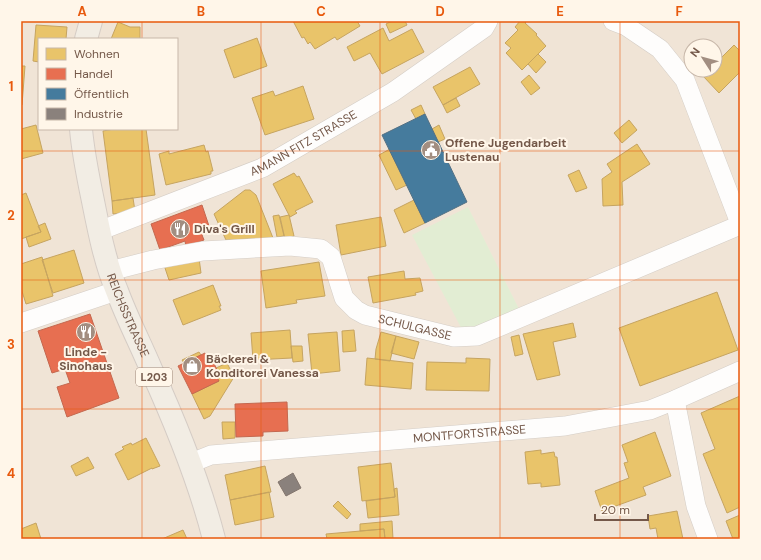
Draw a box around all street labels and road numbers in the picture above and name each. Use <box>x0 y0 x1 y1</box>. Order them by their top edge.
street label: AMANN FITZ STRASSE <box>248 106 360 180</box>
street label: REICHSSTRASSE <box>103 271 153 360</box>
street label: SCHULGASSE <box>377 311 453 344</box>
road number: L203 <box>136 368 172 386</box>
street label: MONTFORTSTRASSE <box>413 421 527 446</box>

